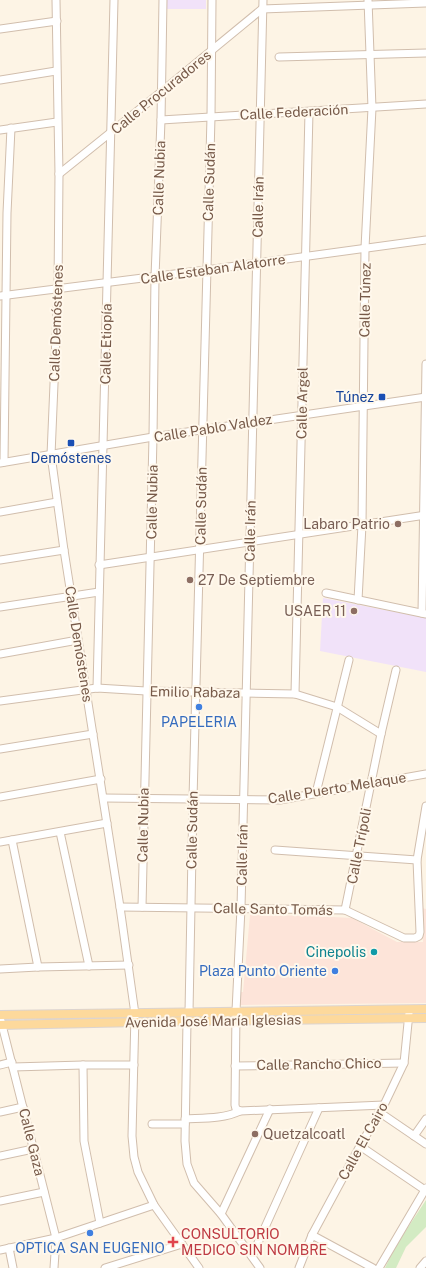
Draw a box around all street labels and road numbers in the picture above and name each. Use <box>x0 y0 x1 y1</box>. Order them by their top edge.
street label: Calle Procuradores <box>108 47 214 137</box>
street label: Calle Federación <box>239 101 349 123</box>
street label: Calle Nubia <box>150 140 168 216</box>
street label: Calle Sudán <box>200 143 218 221</box>
street label: Calle Irán <box>249 176 267 238</box>
street label: Calle Esteban Alatorre <box>140 251 287 287</box>
street label: Calle Túnez <box>356 262 374 338</box>
street label: Calle Demóstenes <box>46 264 66 382</box>
street label: Calle Etiopía <box>97 303 115 385</box>
street label: Calle Argel <box>293 367 311 439</box>
street label: Calle Pablo Valdez <box>153 411 273 445</box>
street label: Calle Nubia <box>143 464 161 540</box>
street label: Calle Sudán <box>192 467 210 545</box>
street label: Calle Irán <box>241 500 259 562</box>
street label: Calle Demóstenes <box>62 585 96 703</box>
street label: Emilio Rabaza <box>150 683 240 701</box>
street label: Calle Puerto Melaque <box>267 769 407 807</box>
street label: Calle Nubia <box>134 787 152 863</box>
street label: Calle Sudán <box>183 791 201 869</box>
street label: Calle Trípoli <box>344 807 374 885</box>
street label: Calle Irán <box>233 824 251 886</box>
street label: Calle Santo Tomás <box>213 900 333 918</box>
street label: Avenida José María Iglesias <box>125 1011 301 1031</box>
street label: Calle Rancho Chico <box>256 1055 382 1073</box>
street label: Calle El Cairo <box>335 1099 391 1183</box>
street label: Calle Gaza <box>16 1107 48 1177</box>

